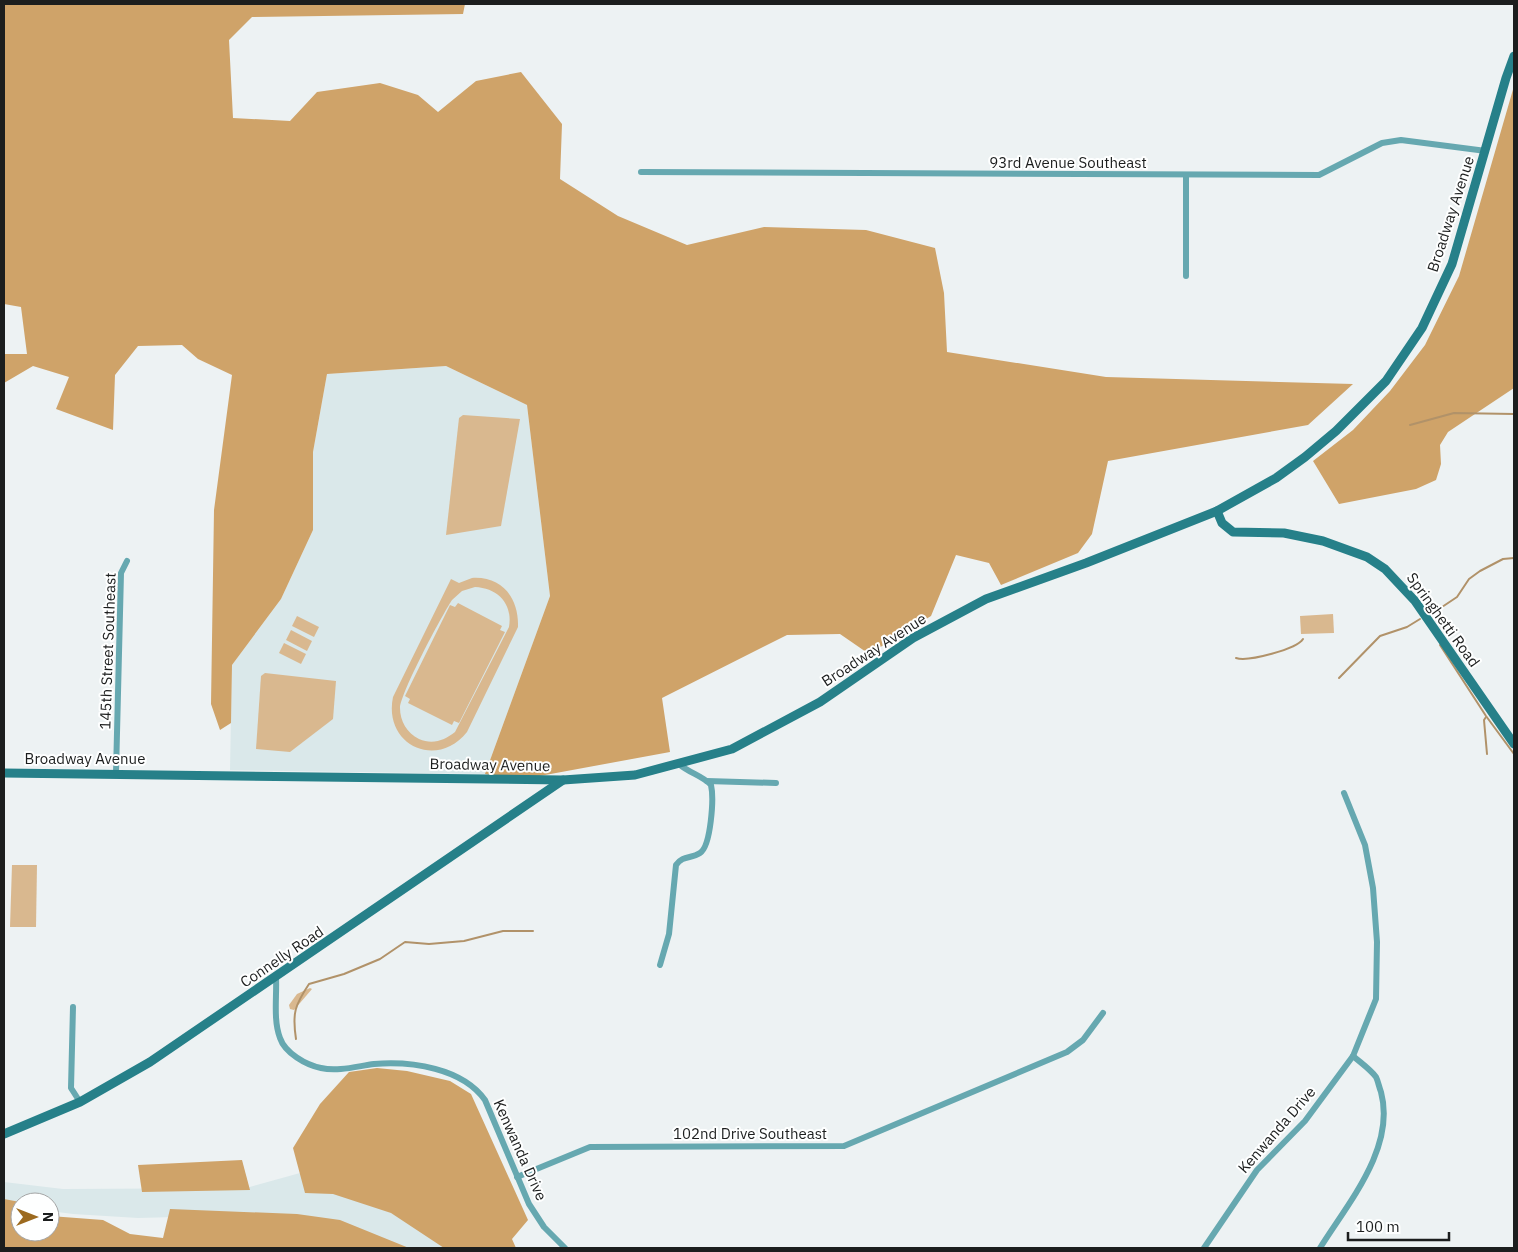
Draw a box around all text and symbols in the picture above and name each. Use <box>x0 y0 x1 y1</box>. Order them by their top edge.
street label: 93rd Avenue Southeast <box>989 153 1147 172</box>
street label: Broadway Avenue <box>1423 153 1478 274</box>
street label: Springhetti Road <box>1403 569 1484 671</box>
street label: 145th Street Southeast <box>95 572 120 730</box>
street label: Broadway Avenue <box>818 609 930 690</box>
street label: Broadway Avenue <box>25 749 145 768</box>
street label: Broadway Avenue <box>429 754 551 775</box>
street label: Connelly Road <box>236 922 327 991</box>
street label: Kenwanda Drive <box>1234 1082 1319 1177</box>
street label: Kenwanda Drive <box>490 1096 551 1203</box>
street label: 102nd Drive Southeast <box>673 1124 827 1143</box>
north arrow <box>10 1192 60 1242</box>
scale bar <box>1348 1210 1449 1242</box>
text: N <box>39 1212 57 1222</box>
text: 100 m <box>1356 1217 1400 1236</box>

